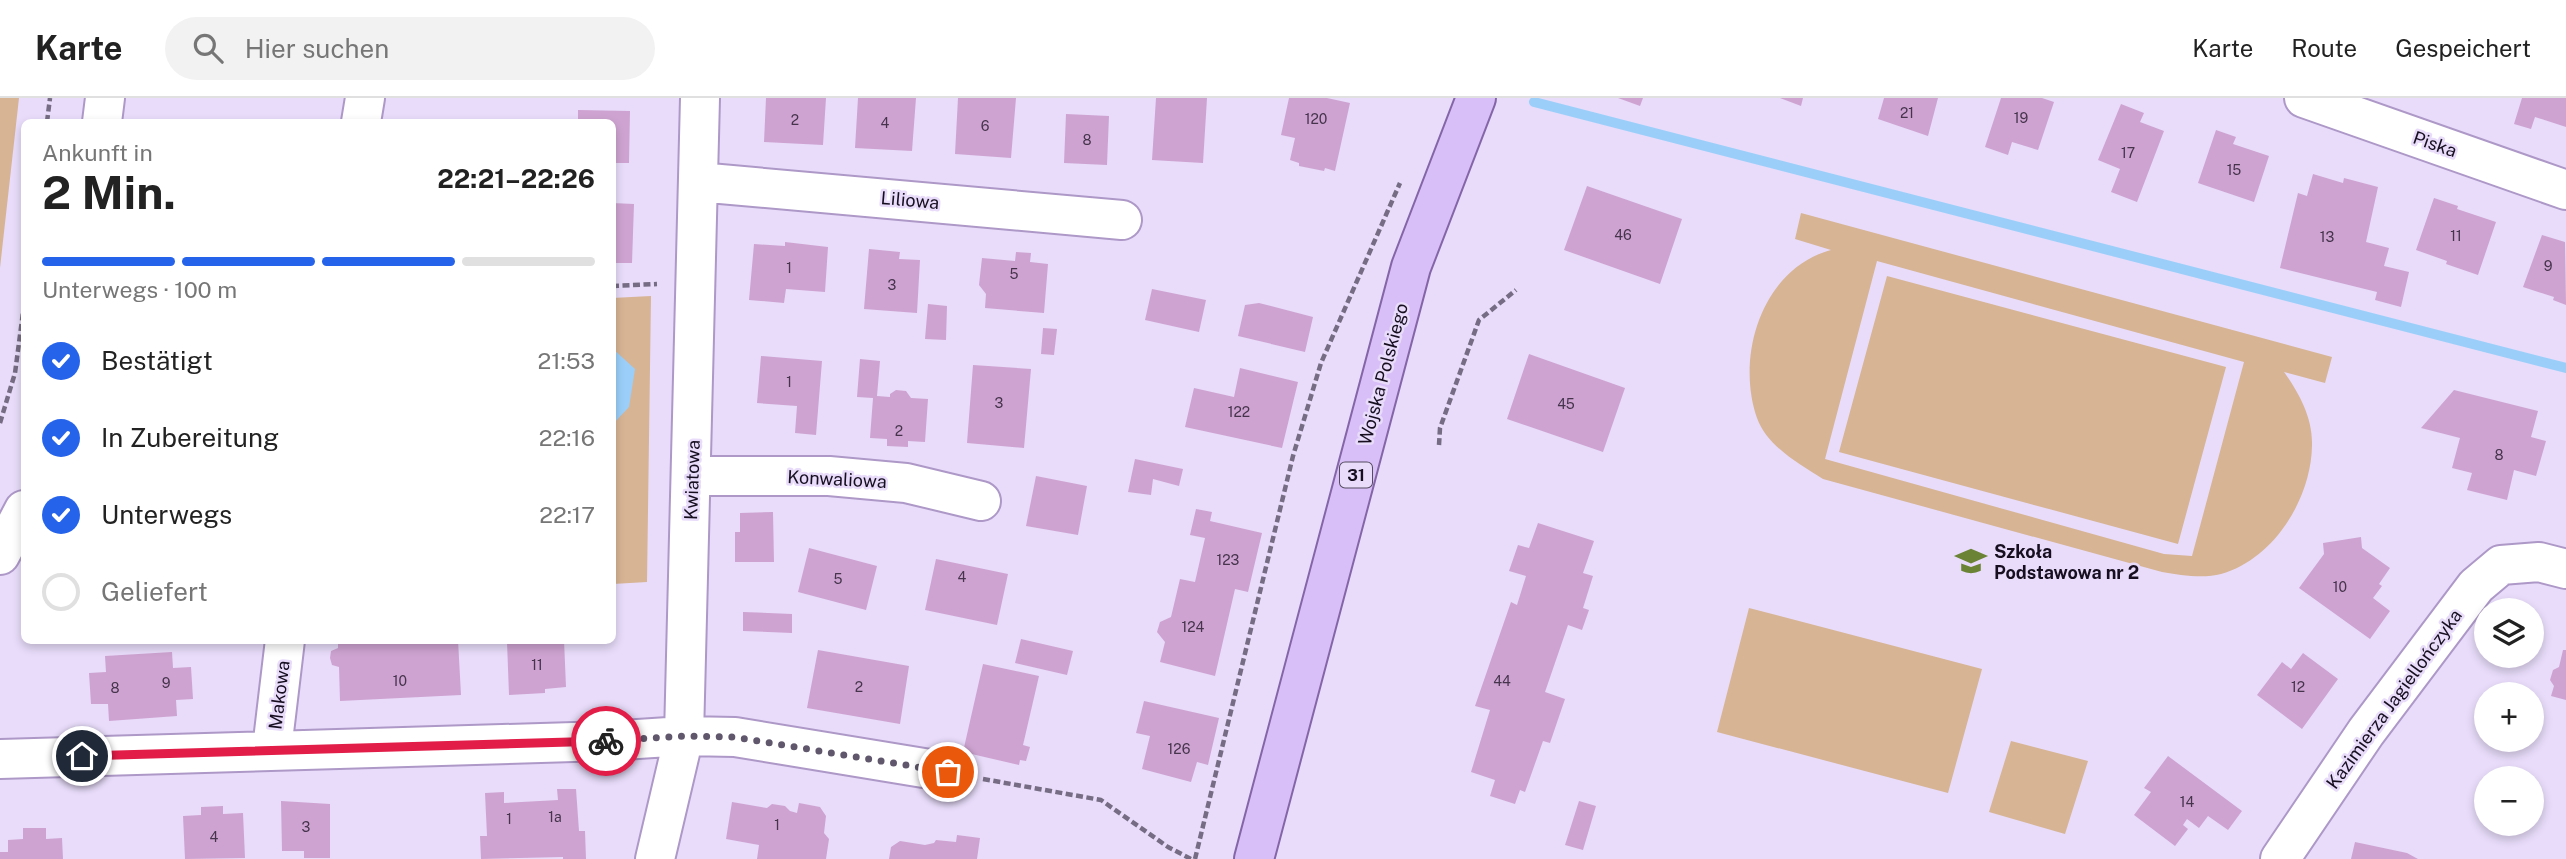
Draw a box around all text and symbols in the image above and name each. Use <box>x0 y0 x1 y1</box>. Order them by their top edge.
search box <box>165 17 655 80</box>
text: Karte <box>35 29 123 67</box>
icon: search <box>189 29 227 67</box>
text: Hier suchen <box>245 33 389 64</box>
text: Karte <box>2192 34 2253 62</box>
text: Route <box>2291 34 2357 62</box>
text: Gespeichert <box>2395 34 2531 62</box>
house number: 21 <box>1900 105 1914 121</box>
house number: 19 <box>2014 110 2028 126</box>
house number: 120 <box>1305 111 1327 127</box>
house number: 2 <box>791 112 799 128</box>
house number: 4 <box>881 115 890 131</box>
house number: 6 <box>981 118 990 134</box>
street label: Piska <box>2410 127 2460 161</box>
house number: 8 <box>1082 132 1092 148</box>
text: Ankunft in <box>42 139 153 166</box>
house number: 17 <box>2121 145 2135 161</box>
house number: 15 <box>2227 162 2241 178</box>
text: 22:21–22:26 <box>437 163 595 194</box>
text: 2 Min. <box>42 165 176 219</box>
street label: Liliowa <box>880 187 940 213</box>
house number: 46 <box>1614 227 1632 243</box>
house number: 11 <box>2450 228 2462 244</box>
house number: 13 <box>2320 229 2334 245</box>
house number: 9 <box>2544 258 2553 274</box>
house number: 1 <box>786 260 792 276</box>
house number: 5 <box>1010 266 1019 282</box>
text: Unterwegs · 100 m <box>42 276 237 303</box>
house number: 3 <box>888 277 897 293</box>
street label: Wojska Polskiego <box>1354 301 1412 447</box>
icon: check <box>42 342 80 380</box>
text: Bestätigt <box>101 345 213 376</box>
text: 21:53 <box>538 347 595 374</box>
house number: 1 <box>786 374 792 390</box>
house number: 3 <box>995 395 1004 411</box>
house number: 45 <box>1557 396 1575 412</box>
house number: 122 <box>1228 404 1250 420</box>
icon: check <box>42 419 80 457</box>
text: In Zubereitung <box>101 422 279 453</box>
house number: 2 <box>895 423 903 439</box>
text: 22:16 <box>539 424 595 451</box>
street label: Kwiatowa <box>680 440 704 520</box>
house number: 8 <box>2494 447 2504 463</box>
road number: 31 <box>1340 462 1372 488</box>
street label: Konwaliowa <box>787 466 887 492</box>
icon: check <box>42 496 80 534</box>
text: Unterwegs <box>101 499 232 530</box>
text: 22:17 <box>539 501 595 528</box>
place label: Szkoła Podstawowa nr 2 <box>1994 541 2139 583</box>
school or university icon: Szkoła Podstawowa nr 2 <box>1954 544 1988 578</box>
house number: 123 <box>1217 552 1240 568</box>
house number: 4 <box>958 569 967 585</box>
house number: 5 <box>834 571 843 587</box>
text: Geliefert <box>101 576 208 607</box>
house number: 10 <box>2333 579 2347 595</box>
map controls <box>2474 598 2544 836</box>
button: layers <box>2474 598 2544 668</box>
street label: Kazimierza Jagiellończyka <box>2322 605 2466 793</box>
house number: 124 <box>1182 619 1205 635</box>
house number: 11 <box>531 657 543 673</box>
street label: Makowa <box>264 659 294 731</box>
house number: 10 <box>393 673 407 689</box>
house number: 44 <box>1493 673 1511 689</box>
house number: 9 <box>162 675 171 691</box>
house number: 2 <box>855 679 863 695</box>
house number: 12 <box>2291 679 2305 695</box>
house number: 8 <box>110 680 120 696</box>
button: + <box>2474 682 2544 752</box>
courier <box>571 706 641 776</box>
icon: bike <box>587 722 625 760</box>
pin <box>52 726 112 786</box>
icon: home <box>63 737 101 775</box>
house number: 126 <box>1168 741 1191 757</box>
pin <box>918 742 978 802</box>
icon: bag <box>929 753 967 791</box>
button: − <box>2474 766 2544 836</box>
house number: 14 <box>2180 794 2194 810</box>
house number: 1a <box>548 809 562 825</box>
house number: 1 <box>506 811 512 827</box>
house number: 1 <box>774 817 780 833</box>
house number: 3 <box>302 819 311 835</box>
house number: 4 <box>210 829 219 845</box>

